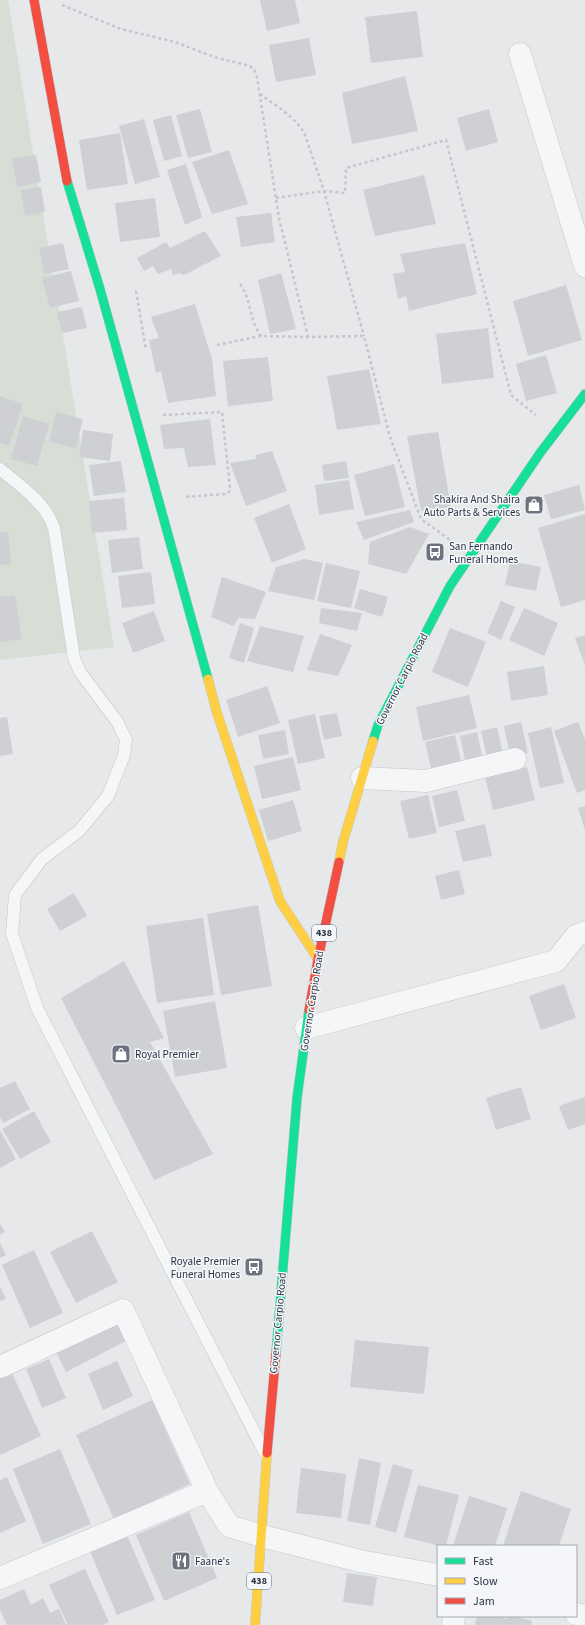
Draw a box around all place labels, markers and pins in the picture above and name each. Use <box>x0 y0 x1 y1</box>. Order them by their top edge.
place label: Shakira And Shaira Auto Parts & Services <box>424 492 520 520</box>
shop icon: Shakira And Shaira Auto Parts & Services <box>523 494 545 516</box>
place label: San Fernando Funeral Homes <box>449 539 519 567</box>
bus stop icon: San Fernando Funeral Homes <box>424 541 446 563</box>
shop icon: Royal Premier <box>110 1043 132 1065</box>
place label: Royal Premier <box>135 1047 199 1062</box>
place label: Royale Premier Funeral Homes <box>171 1254 240 1282</box>
bus stop icon: Royale Premier Funeral Homes <box>243 1256 265 1278</box>
restaurant icon: Faane's <box>170 1550 192 1572</box>
place label: Faane's <box>195 1554 230 1569</box>

